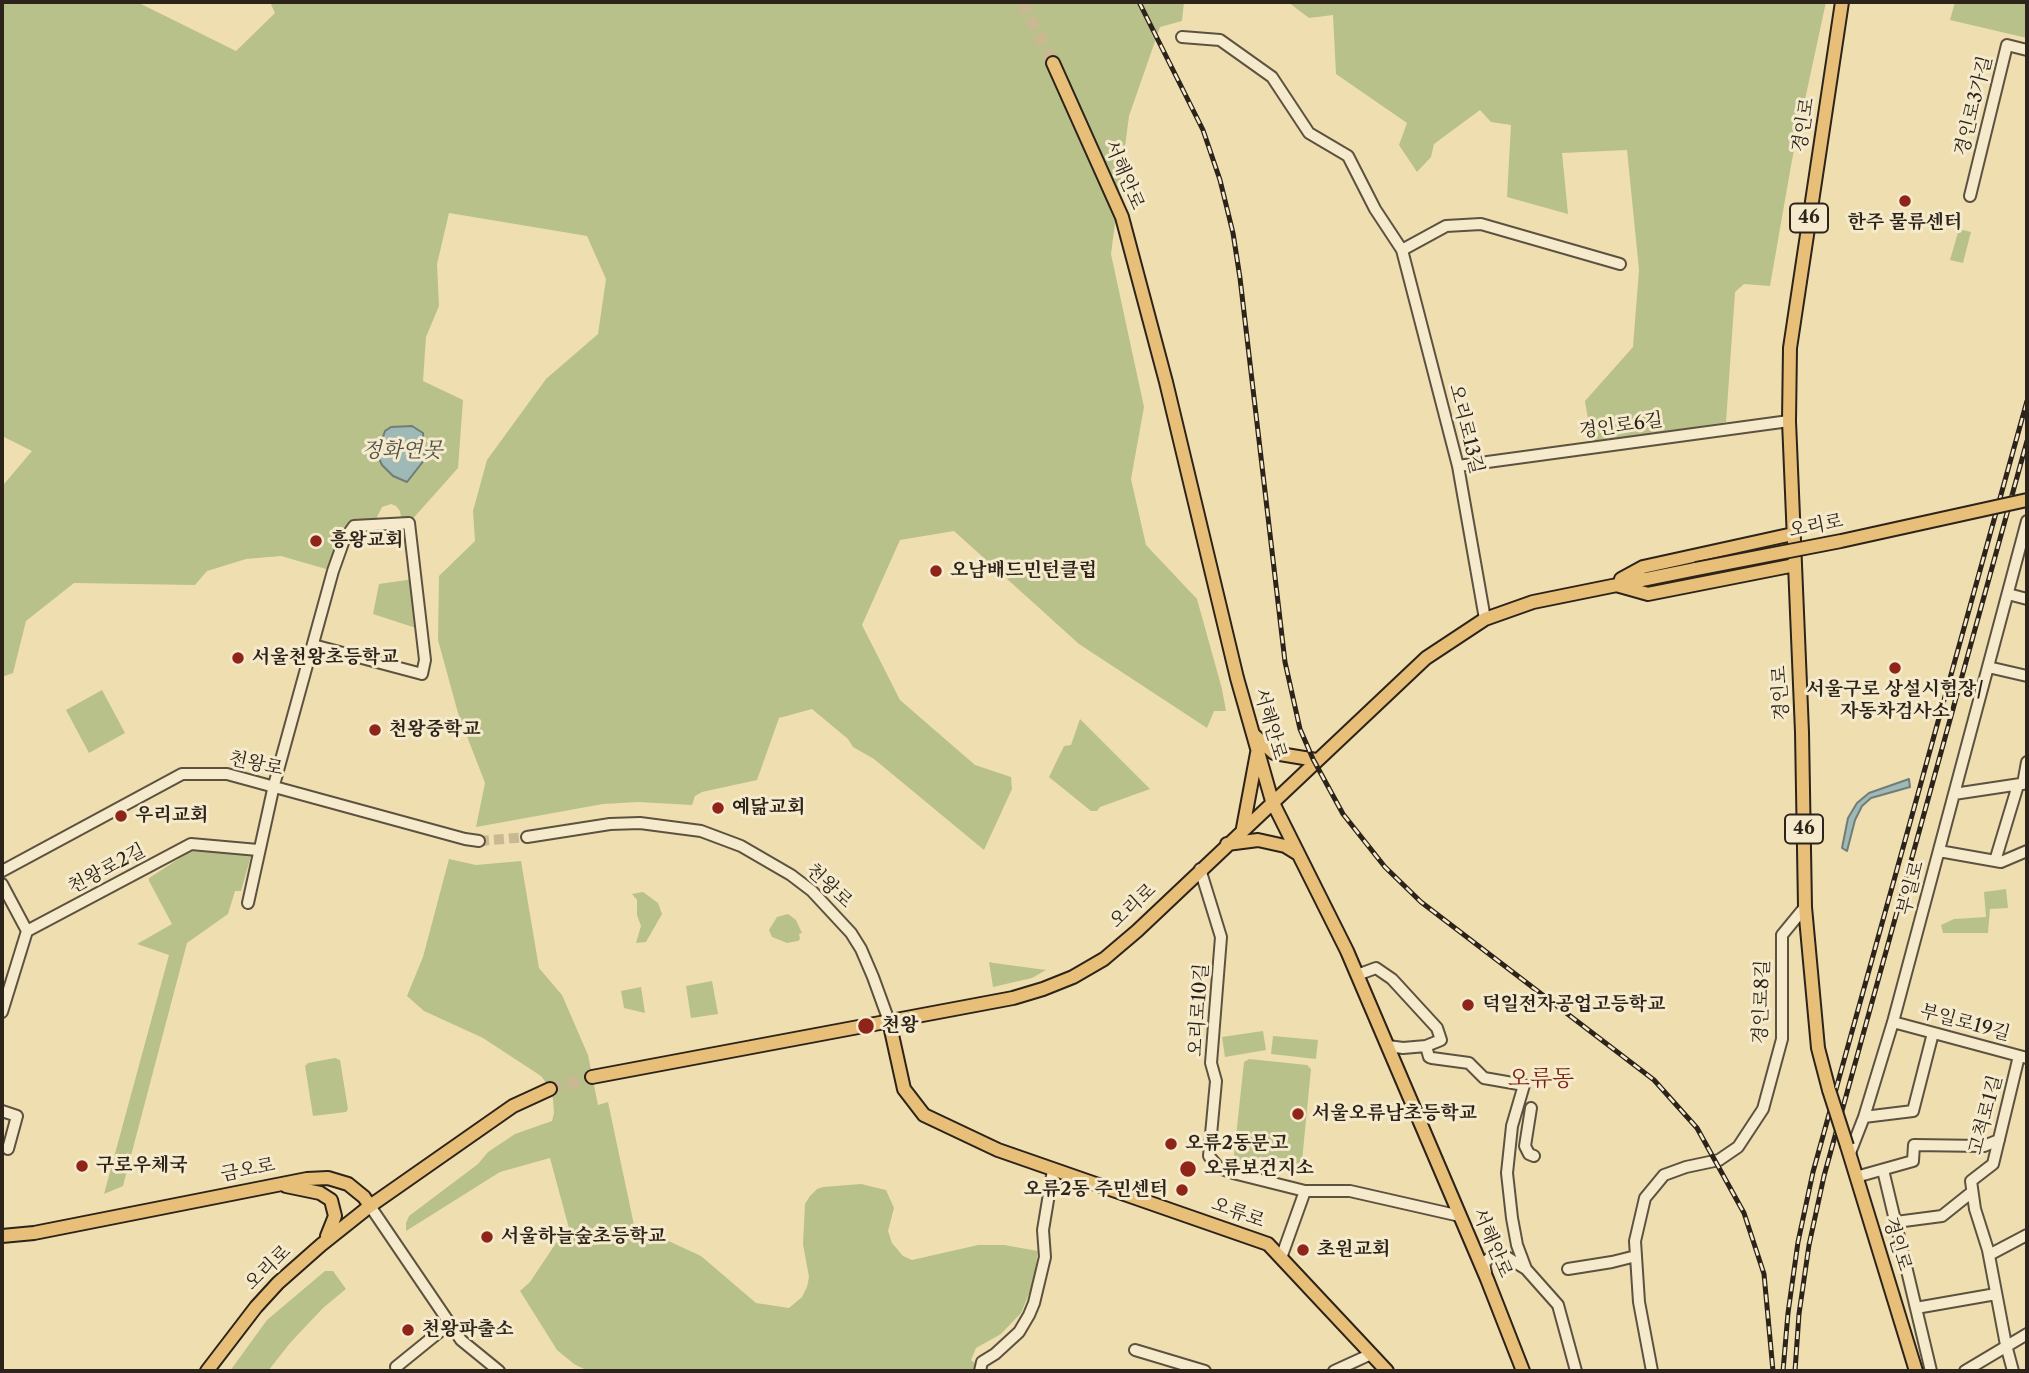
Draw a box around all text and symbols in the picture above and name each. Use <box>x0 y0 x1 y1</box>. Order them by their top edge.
street label: 경인로3가길 <box>1951 54 1997 158</box>
street label: 경인로 <box>1788 96 1820 154</box>
street label: 서해안로 <box>1099 137 1149 213</box>
marker: 한주 물류센터 <box>1897 193 1913 209</box>
road number: 46 <box>1790 204 1828 232</box>
place label: 한주 물류센터 <box>1848 212 1962 234</box>
street label: 오리로13길 <box>1444 382 1488 476</box>
street label: 경인로6길 <box>1578 409 1664 443</box>
water label: 정화연못 <box>361 438 443 464</box>
street label: 오리로 <box>1787 510 1845 542</box>
place label: 흥왕교회 <box>330 530 403 552</box>
marker: 흥왕교회 <box>308 533 324 549</box>
place label: 오남배드민턴클럽 <box>950 560 1097 582</box>
marker: 오남배드민턴클럽 <box>928 563 944 579</box>
place label: 서울천왕초등학교 <box>252 647 399 669</box>
marker: 서울천왕초등학교 <box>230 650 246 666</box>
marker: 서울구로 상설시험장/ 자동차검사소 <box>1887 660 1903 676</box>
street label: 경인로 <box>1768 665 1794 721</box>
place label: 서울구로 상설시험장/ 자동차검사소 <box>1806 679 1984 723</box>
street label: 서해안로 <box>1249 686 1291 762</box>
place label: 천왕중학교 <box>389 719 481 741</box>
marker: 천왕중학교 <box>367 722 383 738</box>
street label: 천왕로 <box>227 747 285 781</box>
place label: 예닮교회 <box>732 797 805 819</box>
marker: 예닮교회 <box>710 800 726 816</box>
place label: 우리교회 <box>135 805 208 827</box>
marker: 우리교회 <box>113 808 129 824</box>
road number: 46 <box>1785 814 1823 844</box>
street label: 천왕로2길 <box>64 839 150 899</box>
street label: 부일로 <box>1893 858 1929 918</box>
street label: 천왕로 <box>801 859 857 913</box>
street label: 오리로 <box>1105 879 1161 933</box>
street label: 경인로8길 <box>1749 959 1775 1045</box>
street label: 오리로10길 <box>1184 963 1214 1057</box>
place label: 덕일전자공업고등학교 <box>1482 994 1666 1016</box>
marker: 덕일전자공업고등학교 <box>1460 997 1476 1013</box>
street label: 부일로19길 <box>1917 1000 2013 1046</box>
place label: 천왕 <box>882 1015 919 1037</box>
marker: 천왕 <box>856 1016 876 1036</box>
district label: 오류동 <box>1508 1065 1574 1093</box>
street label: 고척로1길 <box>1964 1073 2008 1157</box>
place label: 서울오류남초등학교 <box>1312 1103 1477 1125</box>
marker: 서울오류남초등학교 <box>1290 1106 1306 1122</box>
place label: 오류2동문고 <box>1185 1133 1288 1155</box>
marker: 오류2동문고 <box>1163 1136 1179 1152</box>
street label: 금오로 <box>219 1154 277 1186</box>
place label: 구로우체국 <box>96 1155 188 1177</box>
marker: 구로우체국 <box>74 1158 90 1174</box>
place label: 오류보건지소 <box>1204 1158 1314 1180</box>
marker: 오류보건지소 <box>1178 1159 1198 1179</box>
place label: 오류2동 주민센터 <box>1024 1179 1168 1201</box>
marker: 오류2동 주민센터 <box>1174 1182 1190 1198</box>
street label: 오류로 <box>1208 1193 1268 1233</box>
street label: 서해안로 <box>1467 1205 1517 1281</box>
street label: 경인로 <box>1878 1214 1916 1274</box>
place label: 서울하늘숲초등학교 <box>501 1226 666 1248</box>
marker: 서울하늘숲초등학교 <box>479 1229 495 1245</box>
place label: 초원교회 <box>1317 1239 1390 1261</box>
street label: 오리로 <box>240 1241 296 1295</box>
marker: 초원교회 <box>1295 1242 1311 1258</box>
place label: 천왕파출소 <box>422 1319 514 1341</box>
marker: 천왕파출소 <box>400 1322 416 1338</box>

